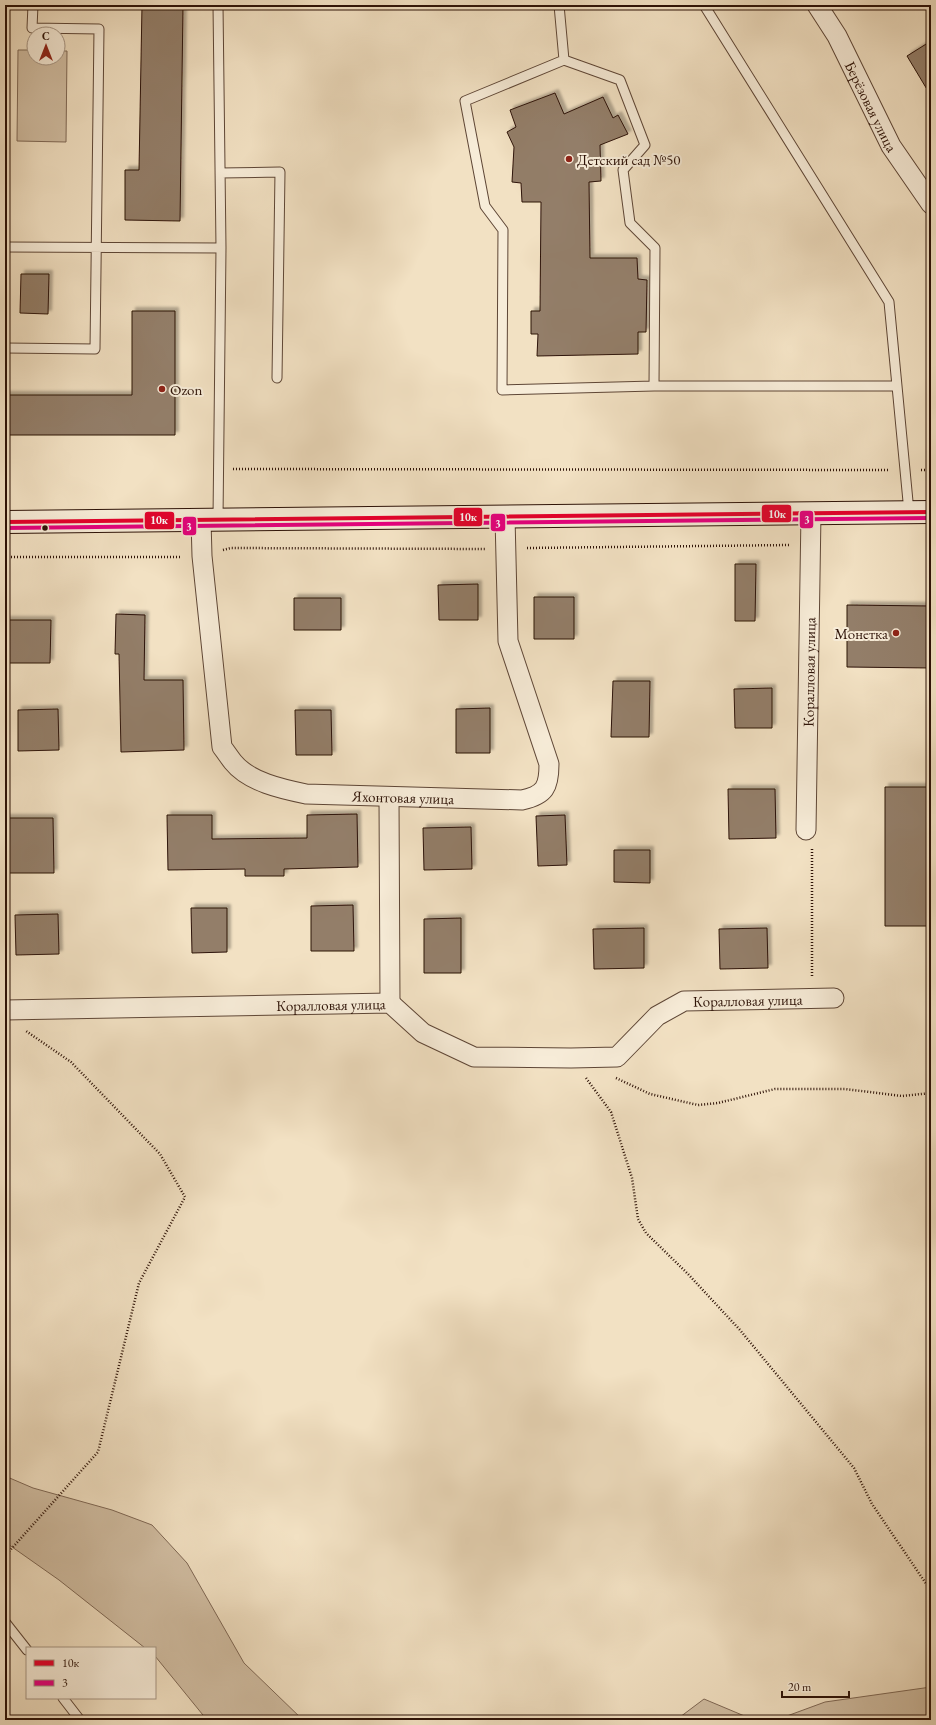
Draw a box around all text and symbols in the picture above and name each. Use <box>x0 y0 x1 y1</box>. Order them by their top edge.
north arrow <box>26 26 66 66</box>
text: С <box>42 29 50 43</box>
street label: Берёзовая улица <box>841 58 902 155</box>
place label: Детский сад №50 <box>577 150 681 169</box>
marker: Детский сад №50 <box>564 154 574 164</box>
place label: Ozon <box>170 380 203 399</box>
marker: Ozon <box>157 384 167 394</box>
line badge: 10к <box>761 504 792 523</box>
line badge: 10к <box>453 507 483 527</box>
text: 10к <box>768 507 787 521</box>
text: 10к <box>459 510 478 524</box>
line badge: 3 <box>799 510 814 529</box>
line badge: 10к <box>144 511 175 530</box>
text: 3 <box>804 512 810 526</box>
text: 10к <box>150 513 169 527</box>
line badge: 3 <box>490 513 506 532</box>
line badge: 3 <box>182 516 197 536</box>
text: 3 <box>495 516 501 530</box>
text: 3 <box>186 519 192 533</box>
unlabelled marker <box>40 523 50 533</box>
street label: Коралловая улица <box>798 617 819 727</box>
place label: Монетка <box>835 624 888 643</box>
marker: Монетка <box>891 628 901 638</box>
street label: Яхонтовая улица <box>351 786 454 808</box>
street label: Коралловая улица <box>693 989 803 1010</box>
street label: Коралловая улица <box>276 994 386 1015</box>
legend <box>26 1647 156 1699</box>
text: 10к <box>62 1655 80 1671</box>
scale bar <box>782 1673 849 1699</box>
text: 3 <box>62 1675 68 1691</box>
text: 20 m <box>788 1679 812 1695</box>

